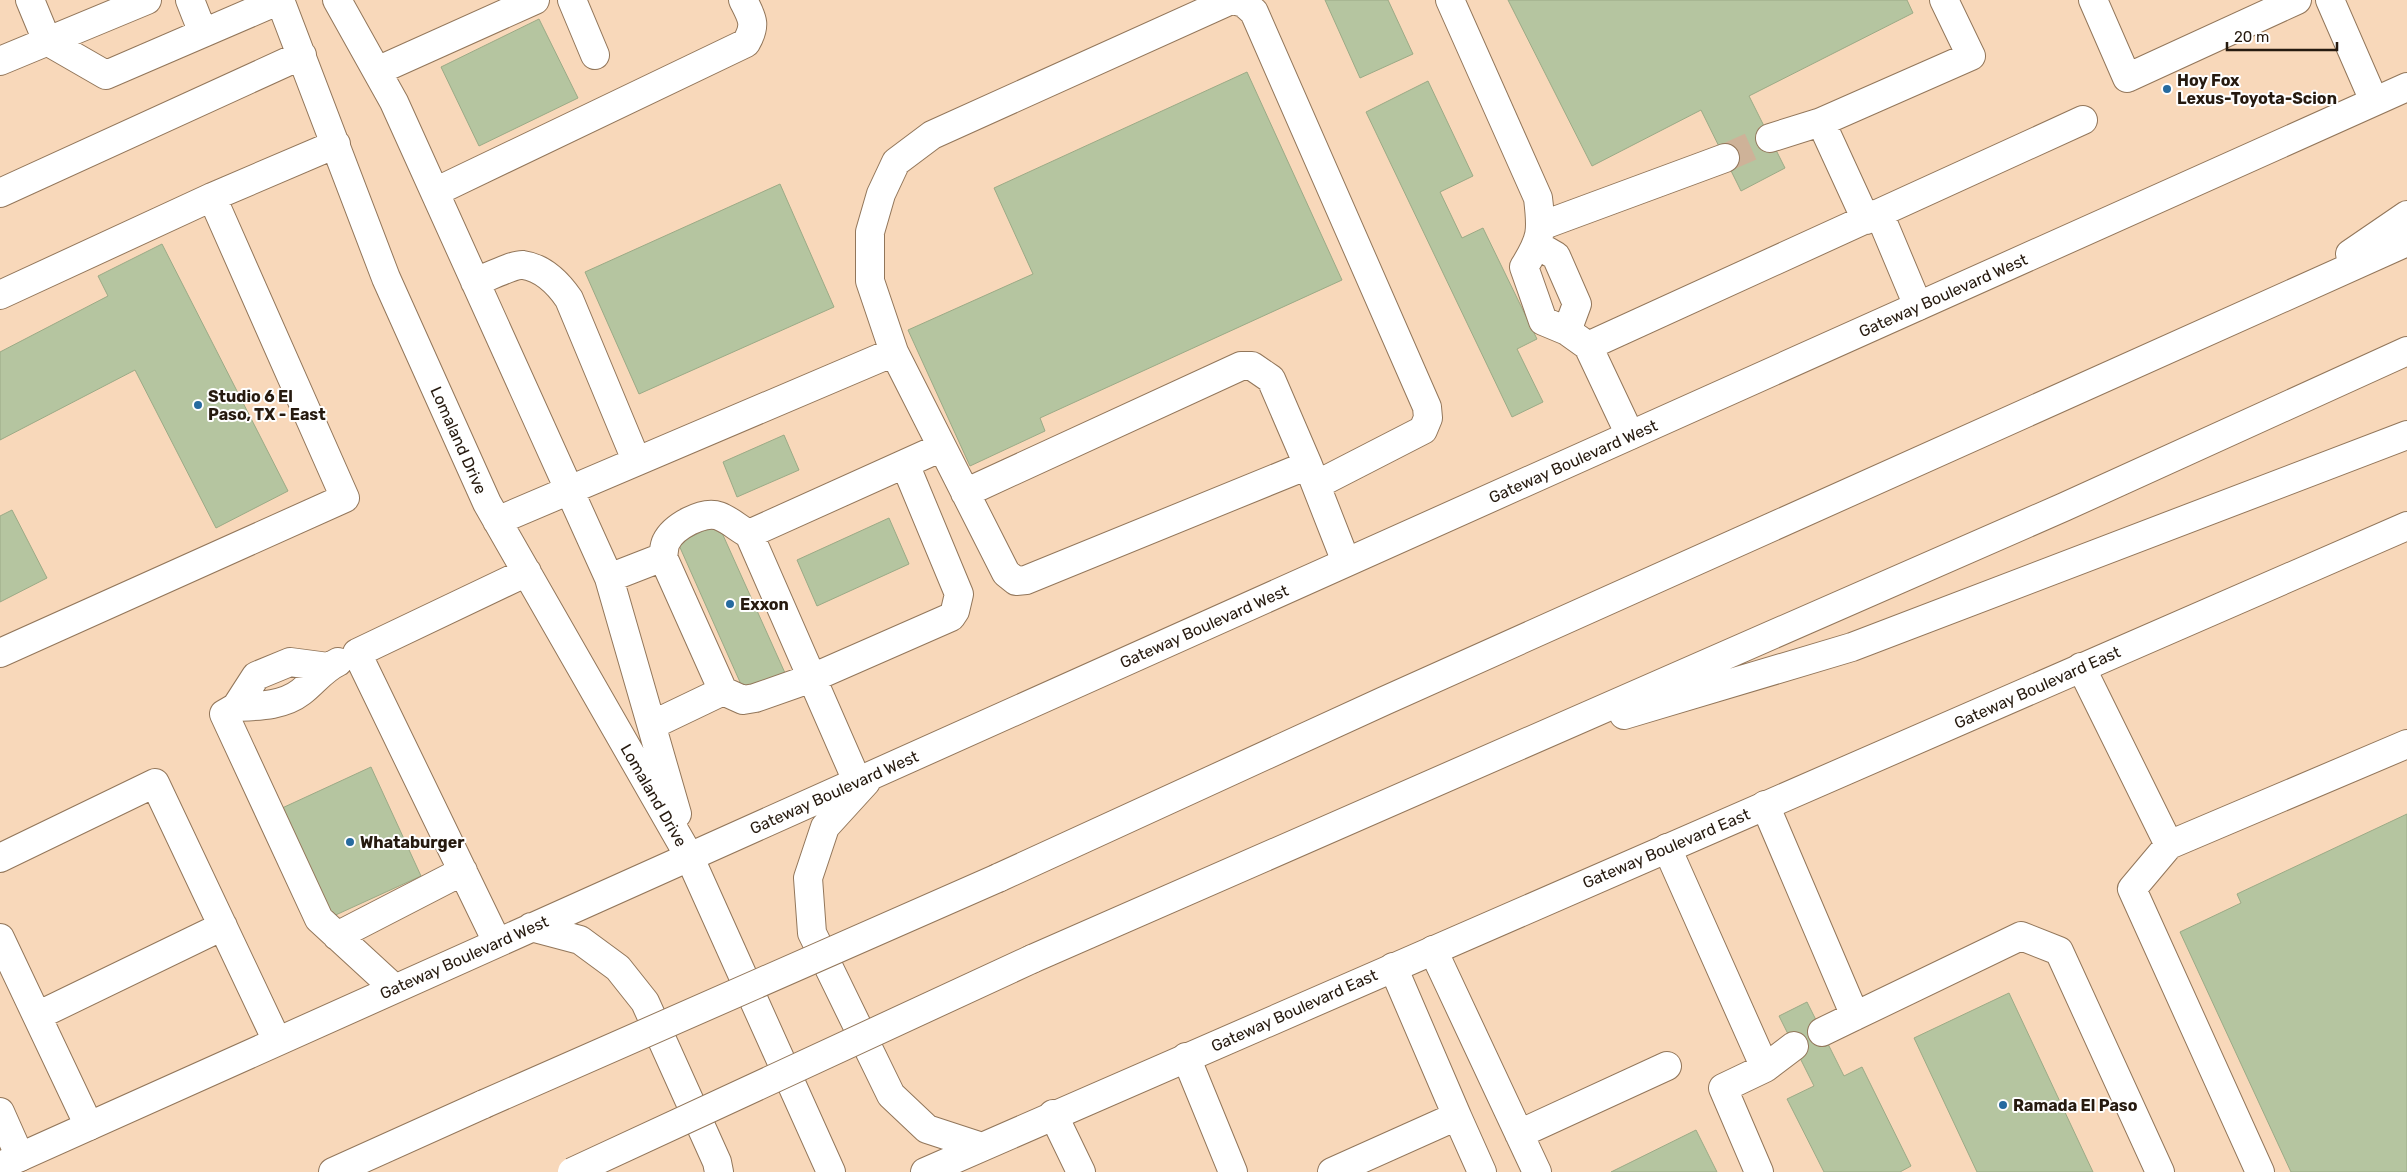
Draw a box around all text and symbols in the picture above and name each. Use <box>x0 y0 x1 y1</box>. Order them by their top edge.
scale bar <box>2227 20 2337 52</box>
text: 20 m <box>2234 28 2269 46</box>
place label: Hoy Fox Lexus-Toyota-Scion <box>2177 71 2337 108</box>
marker: Hoy Fox Lexus-Toyota-Scion <box>2161 83 2173 95</box>
street label: Gateway Boulevard West <box>1856 250 2030 341</box>
street label: Lomaland Drive <box>426 384 491 497</box>
place label: Studio 6 El Paso, TX - East <box>208 387 326 424</box>
marker: Studio 6 El Paso, TX - East <box>192 399 204 411</box>
street label: Gateway Boulevard West <box>1486 416 1660 507</box>
street label: Gateway Boulevard West <box>1117 581 1291 672</box>
place label: Exxon <box>740 595 789 614</box>
marker: Exxon <box>724 598 736 610</box>
street label: Gateway Boulevard East <box>1951 642 2123 733</box>
street label: Lomaland Drive <box>616 741 691 850</box>
street label: Gateway Boulevard West <box>747 747 921 838</box>
street label: Gateway Boulevard East <box>1580 805 1753 892</box>
place label: Whataburger <box>360 833 465 852</box>
marker: Whataburger <box>344 836 356 848</box>
street label: Gateway Boulevard West <box>377 912 551 1003</box>
street label: Gateway Boulevard East <box>1208 965 1380 1056</box>
place label: Ramada El Paso <box>2013 1096 2138 1115</box>
marker: Ramada El Paso <box>1997 1099 2009 1111</box>

